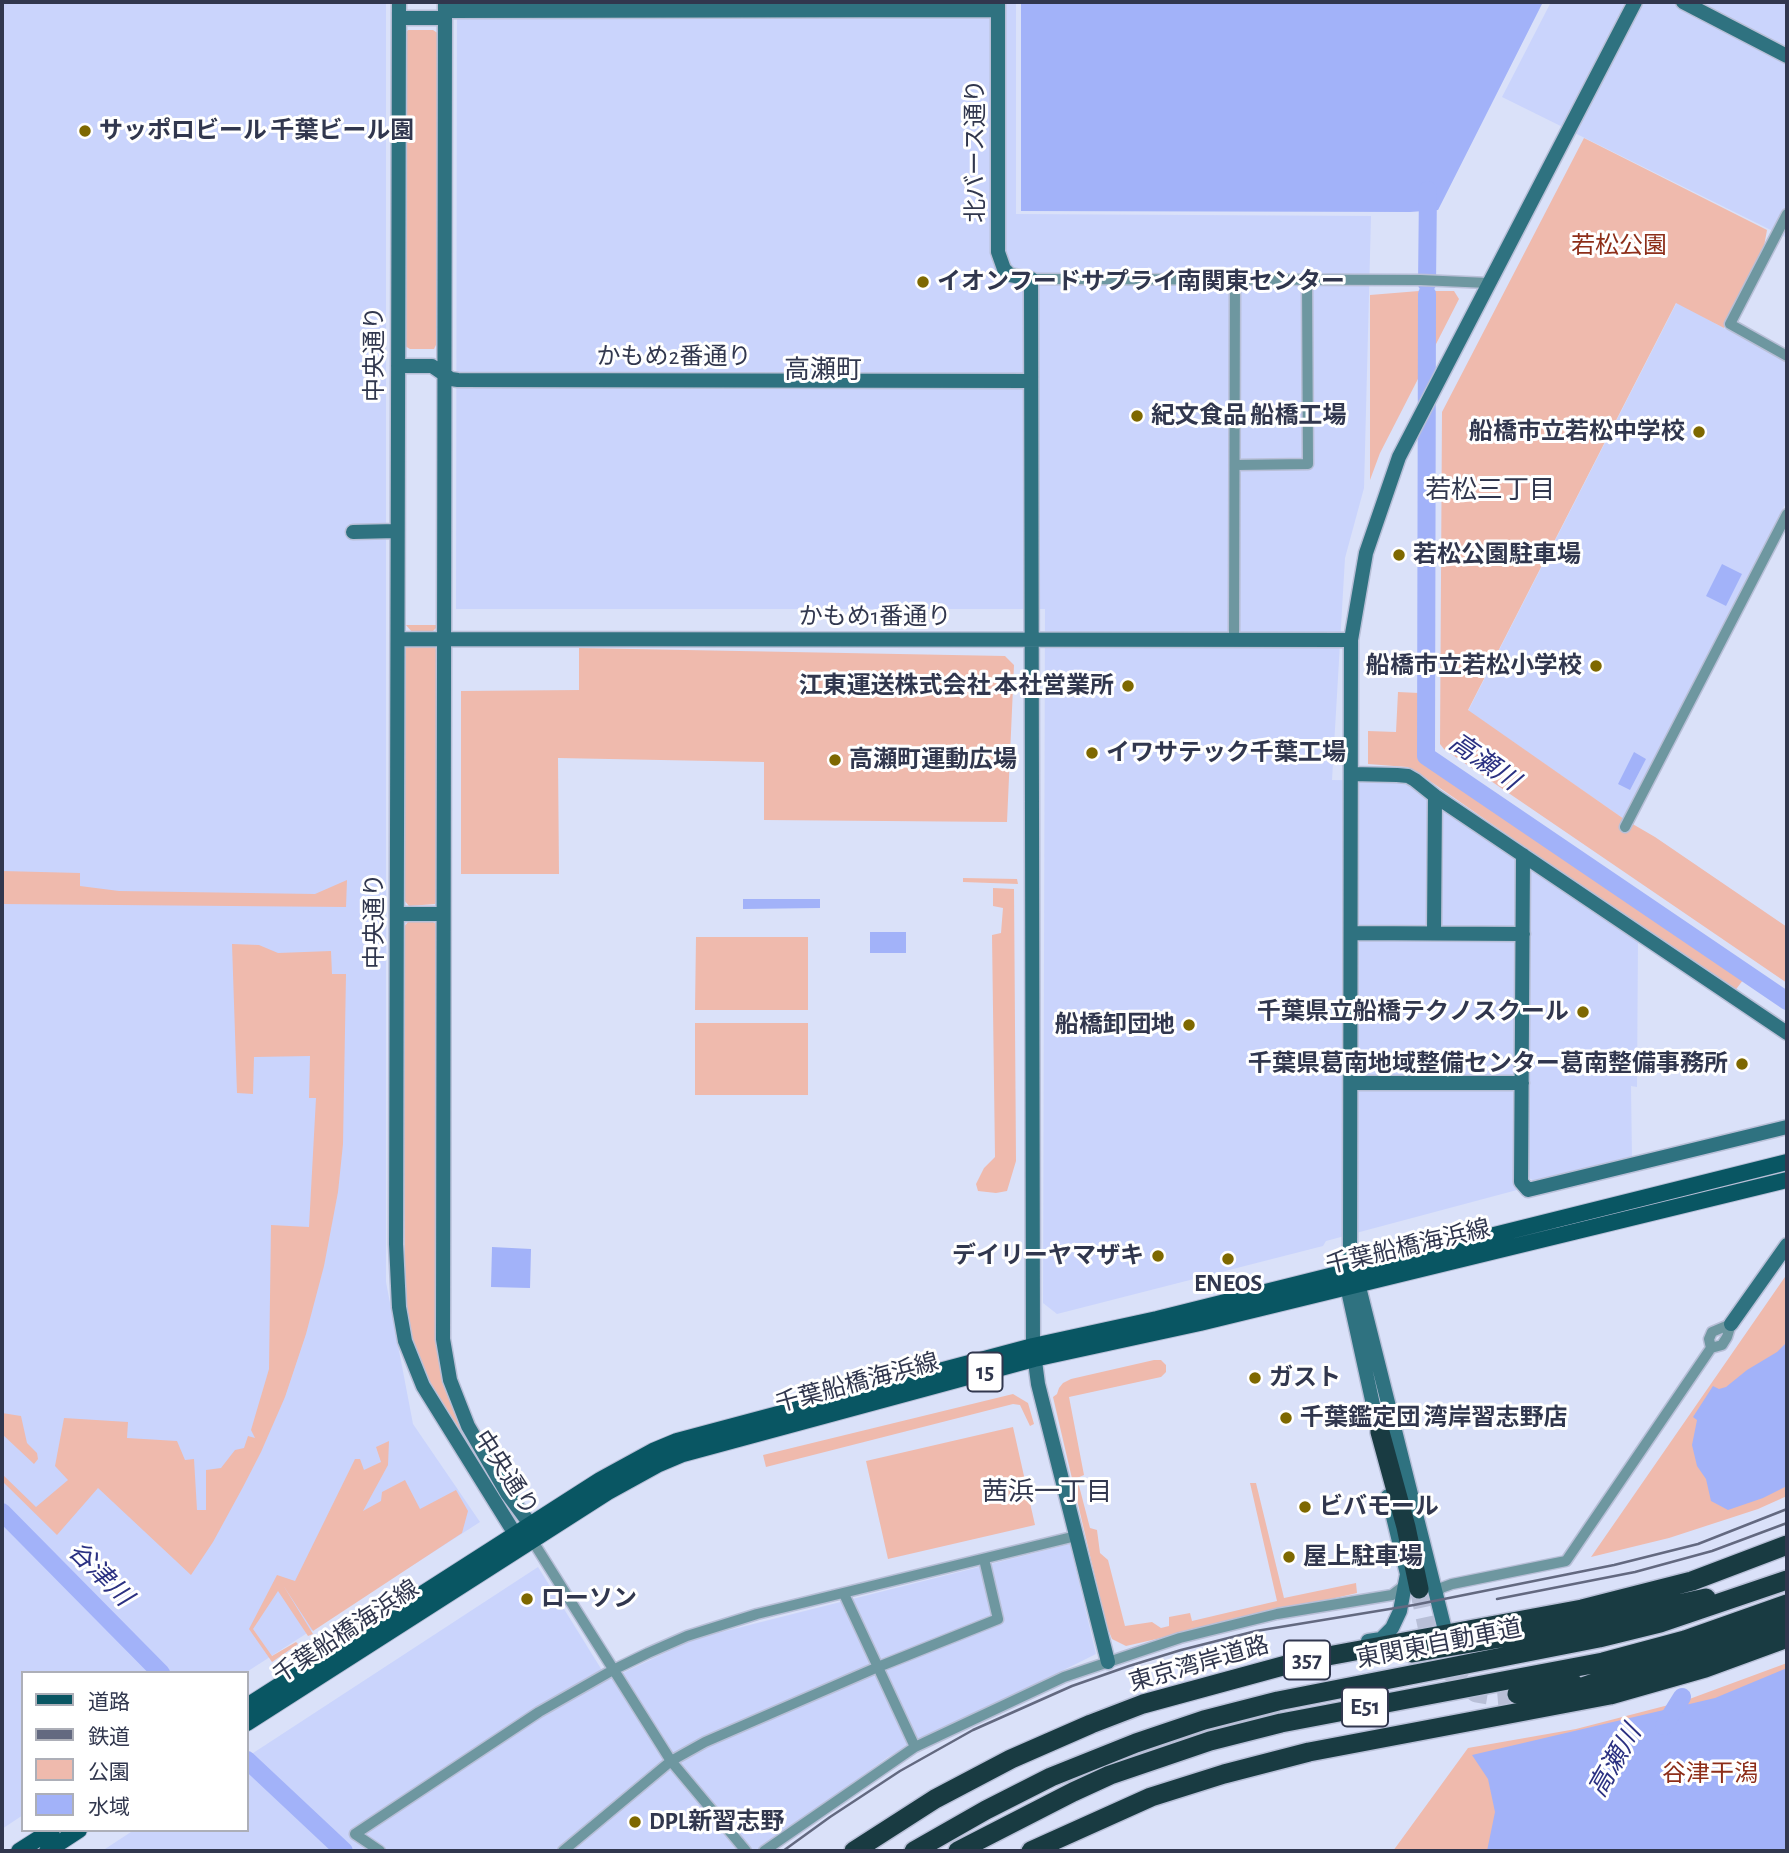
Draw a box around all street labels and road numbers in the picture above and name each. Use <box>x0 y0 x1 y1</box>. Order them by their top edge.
street label: 北バース通り <box>962 79 990 223</box>
street label: 中央通り <box>361 306 389 402</box>
street label: かもめ2番通り <box>597 343 751 371</box>
street label: かもめ1番通り <box>799 603 951 631</box>
street label: 中央通り <box>361 873 389 969</box>
street label: 千葉船橋海浜線 <box>1323 1214 1493 1280</box>
street label: 千葉船橋海浜線 <box>772 1347 942 1419</box>
road number: 15 <box>968 1352 1002 1392</box>
street label: 中央通り <box>468 1425 544 1521</box>
street label: 千葉船橋海浜線 <box>268 1574 424 1690</box>
street label: 東関東自動車道 <box>1354 1614 1524 1674</box>
street label: 東京湾岸道路 <box>1126 1630 1272 1698</box>
road number: 357 <box>1284 1640 1330 1680</box>
road number: E51 <box>1342 1688 1388 1726</box>

